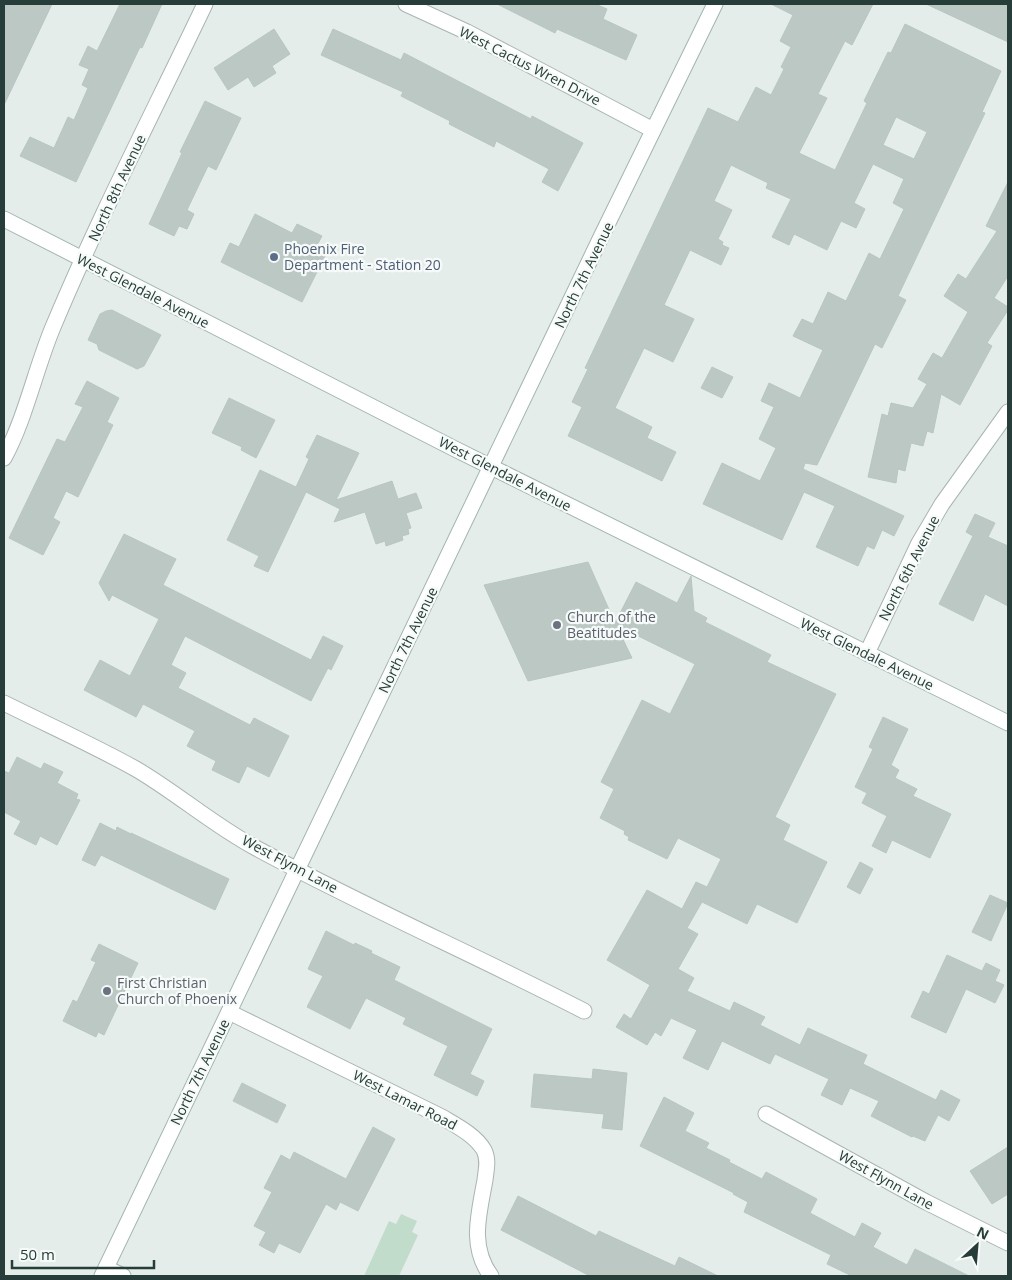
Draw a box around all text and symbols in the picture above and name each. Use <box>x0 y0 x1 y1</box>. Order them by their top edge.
street label: West Cactus Wren Drive <box>456 22 604 110</box>
street label: North 8th Avenue <box>83 131 150 244</box>
street label: North 7th Avenue <box>550 218 618 331</box>
place label: Phoenix Fire Department - Station 20 <box>284 239 441 274</box>
street label: West Glendale Avenue <box>74 249 213 332</box>
marker: Phoenix Fire Department - Station 20 <box>268 251 280 263</box>
street label: West Glendale Avenue <box>436 432 575 515</box>
street label: North 6th Avenue <box>874 512 943 624</box>
street label: North 7th Avenue <box>374 583 442 696</box>
place label: Church of the Beatitudes <box>567 607 656 642</box>
street label: West Glendale Avenue <box>797 613 937 694</box>
marker: Church of the Beatitudes <box>551 619 563 631</box>
street label: West Flynn Lane <box>239 830 342 897</box>
place label: First Christian Church of Phoenix <box>117 973 238 1008</box>
marker: First Christian Church of Phoenix <box>101 985 113 997</box>
street label: North 7th Avenue <box>166 1015 234 1128</box>
street label: West Lamar Road <box>350 1065 461 1134</box>
street label: West Flynn Lane <box>835 1146 937 1214</box>
north arrow <box>952 1220 1002 1270</box>
text: N <box>974 1222 992 1244</box>
scale bar <box>12 1238 155 1270</box>
text: 50 m <box>20 1244 55 1264</box>

